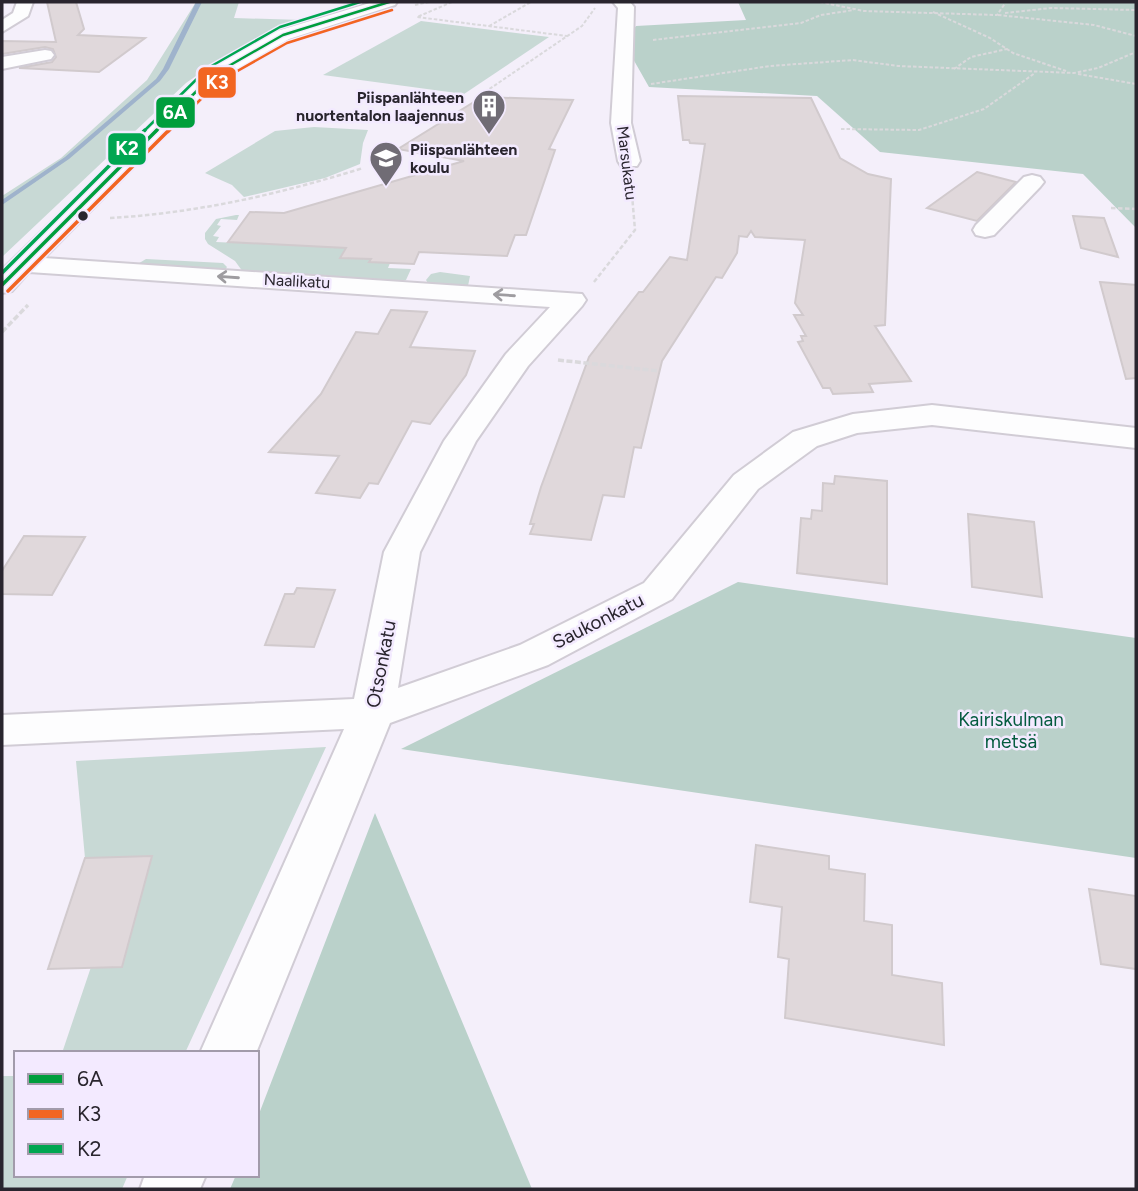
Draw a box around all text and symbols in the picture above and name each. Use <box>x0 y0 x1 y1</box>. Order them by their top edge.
line badge: K3 <box>197 66 237 99</box>
text: K3 <box>205 71 229 94</box>
building icon: Piispanlähteen nuortentalon laajennus <box>470 87 508 136</box>
place label: Piispanlähteen nuortentalon laajennus <box>296 88 465 125</box>
line badge: 6A <box>155 96 196 129</box>
text: 6A <box>163 101 188 124</box>
street label: Marsukatu <box>613 125 641 201</box>
line badge: K2 <box>107 132 147 166</box>
text: K2 <box>115 137 139 160</box>
school or university icon: Piispanlähteen koulu <box>367 139 405 188</box>
place label: Piispanlähteen koulu <box>410 140 517 177</box>
unlabelled marker <box>76 209 90 223</box>
one-way arrow <box>217 270 240 283</box>
street label: Naalikatu <box>263 270 331 292</box>
one-way arrow <box>493 288 516 301</box>
street label: Saukonkatu <box>549 588 647 654</box>
street label: Otsonkatu <box>361 618 401 710</box>
park label: Kairiskulman metsä <box>958 708 1064 753</box>
legend <box>14 1051 259 1177</box>
text: 6A <box>77 1066 103 1091</box>
text: K3 <box>77 1101 101 1126</box>
text: K2 <box>77 1136 102 1161</box>

